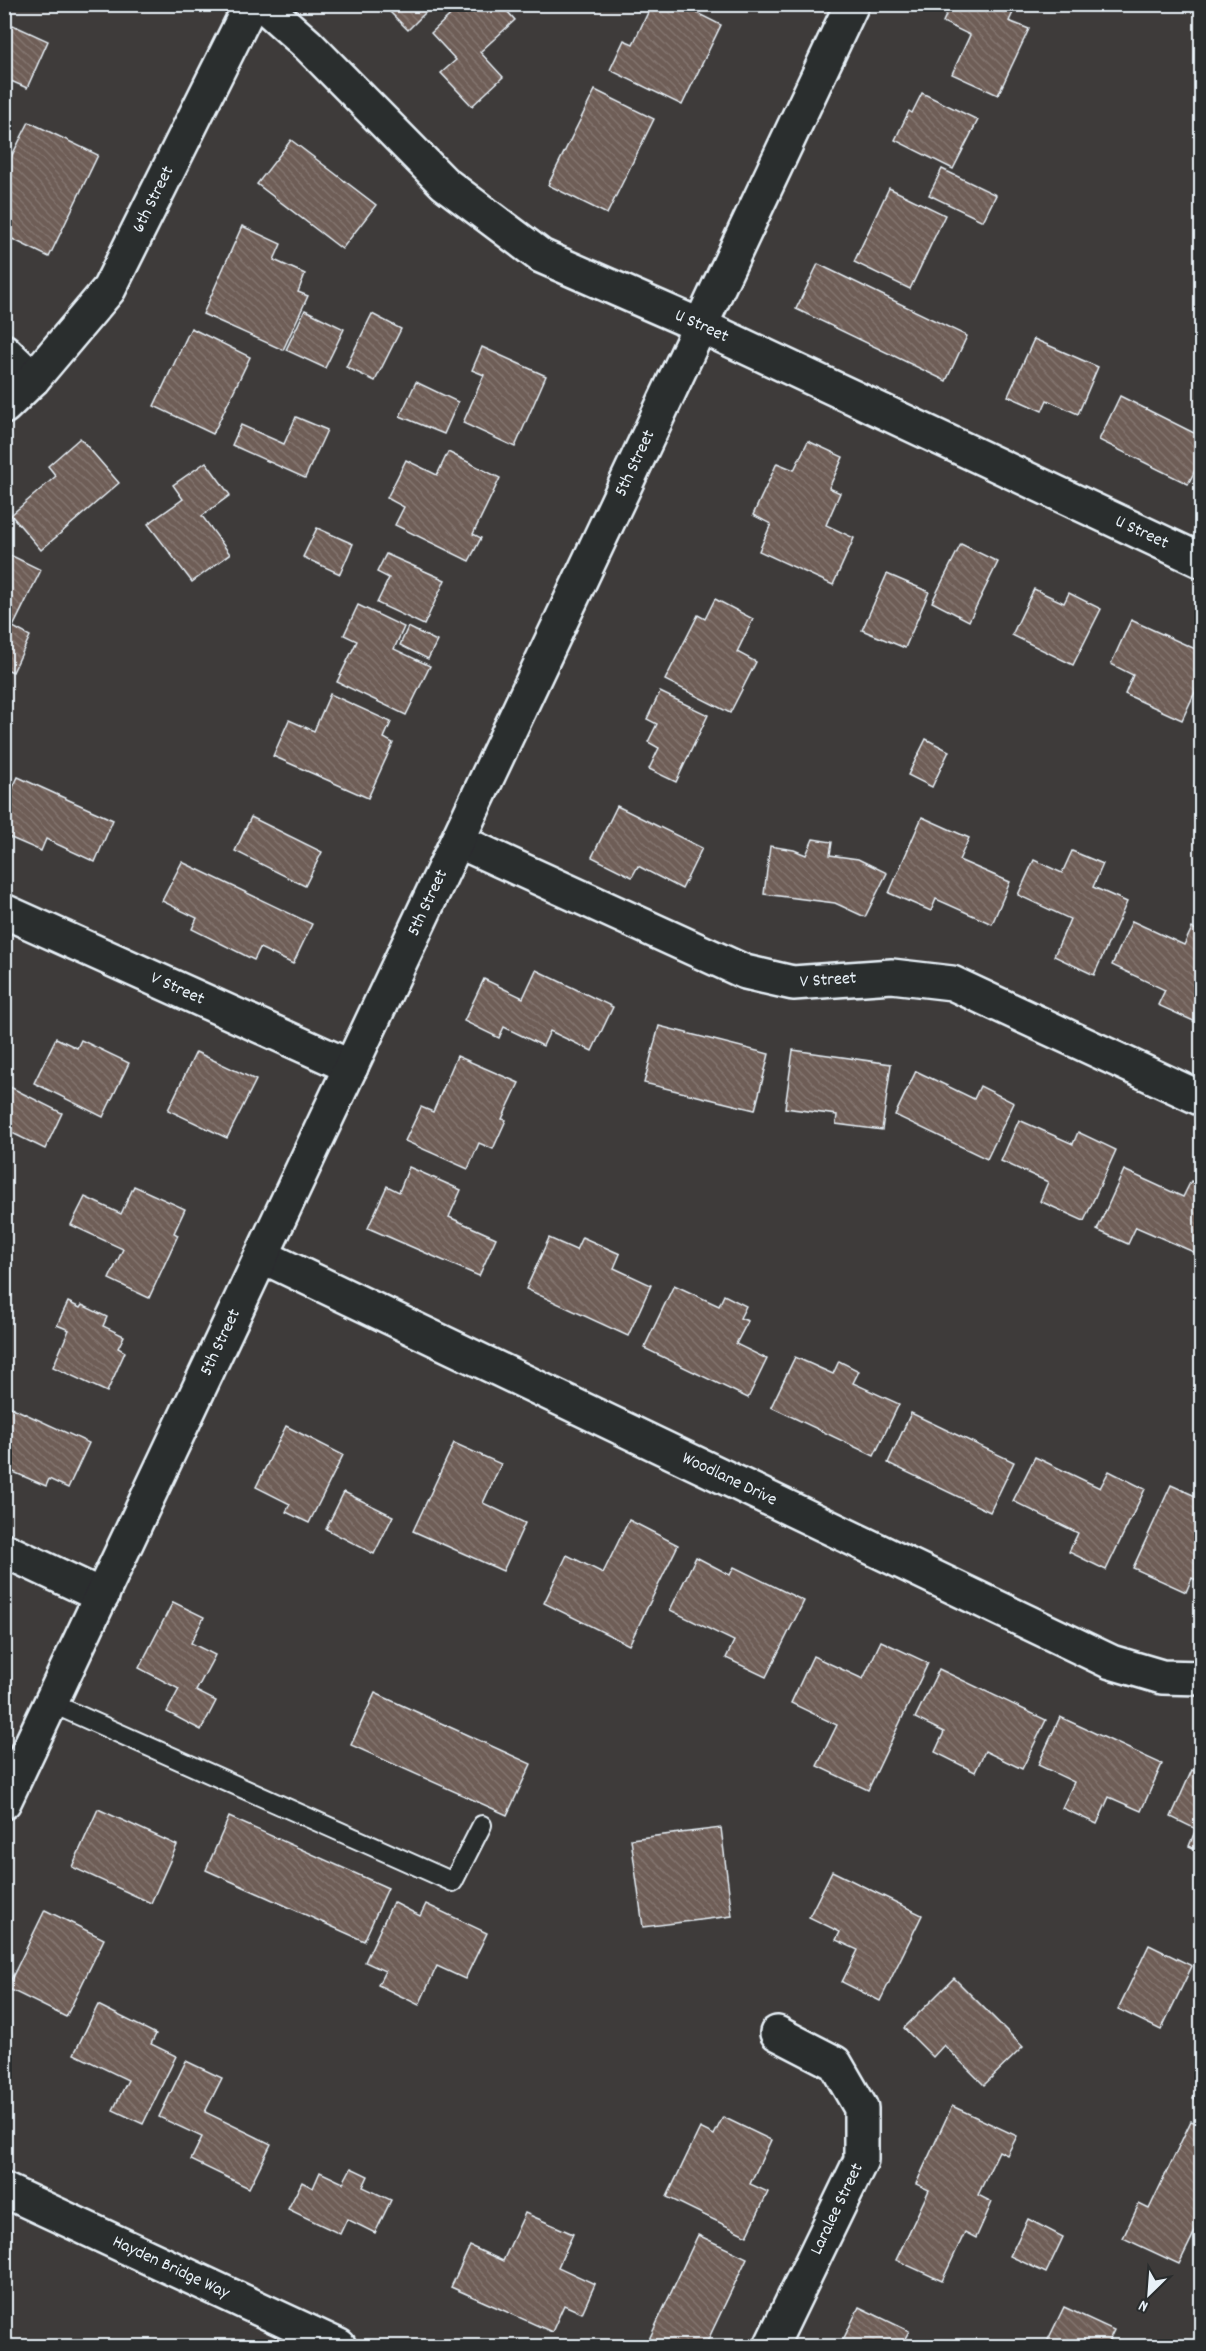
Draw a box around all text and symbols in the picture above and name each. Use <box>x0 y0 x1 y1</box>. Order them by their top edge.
street label: 6th Street <box>126 162 181 237</box>
street label: U Street <box>671 303 733 350</box>
street label: 5th Street <box>609 426 662 501</box>
street label: U Street <box>1111 509 1173 556</box>
street label: 5th Street <box>402 865 455 940</box>
street label: V Street <box>146 966 209 1012</box>
street label: V Street <box>799 966 858 995</box>
street label: 5th Street <box>194 1305 247 1380</box>
street label: Woodlane Drive <box>678 1446 781 1513</box>
street label: Laralee Street <box>804 2159 870 2259</box>
street label: Hayden Bridge Way <box>108 2230 234 2306</box>
north arrow <box>1119 2264 1179 2324</box>
text: N <box>1135 2293 1152 2317</box>

